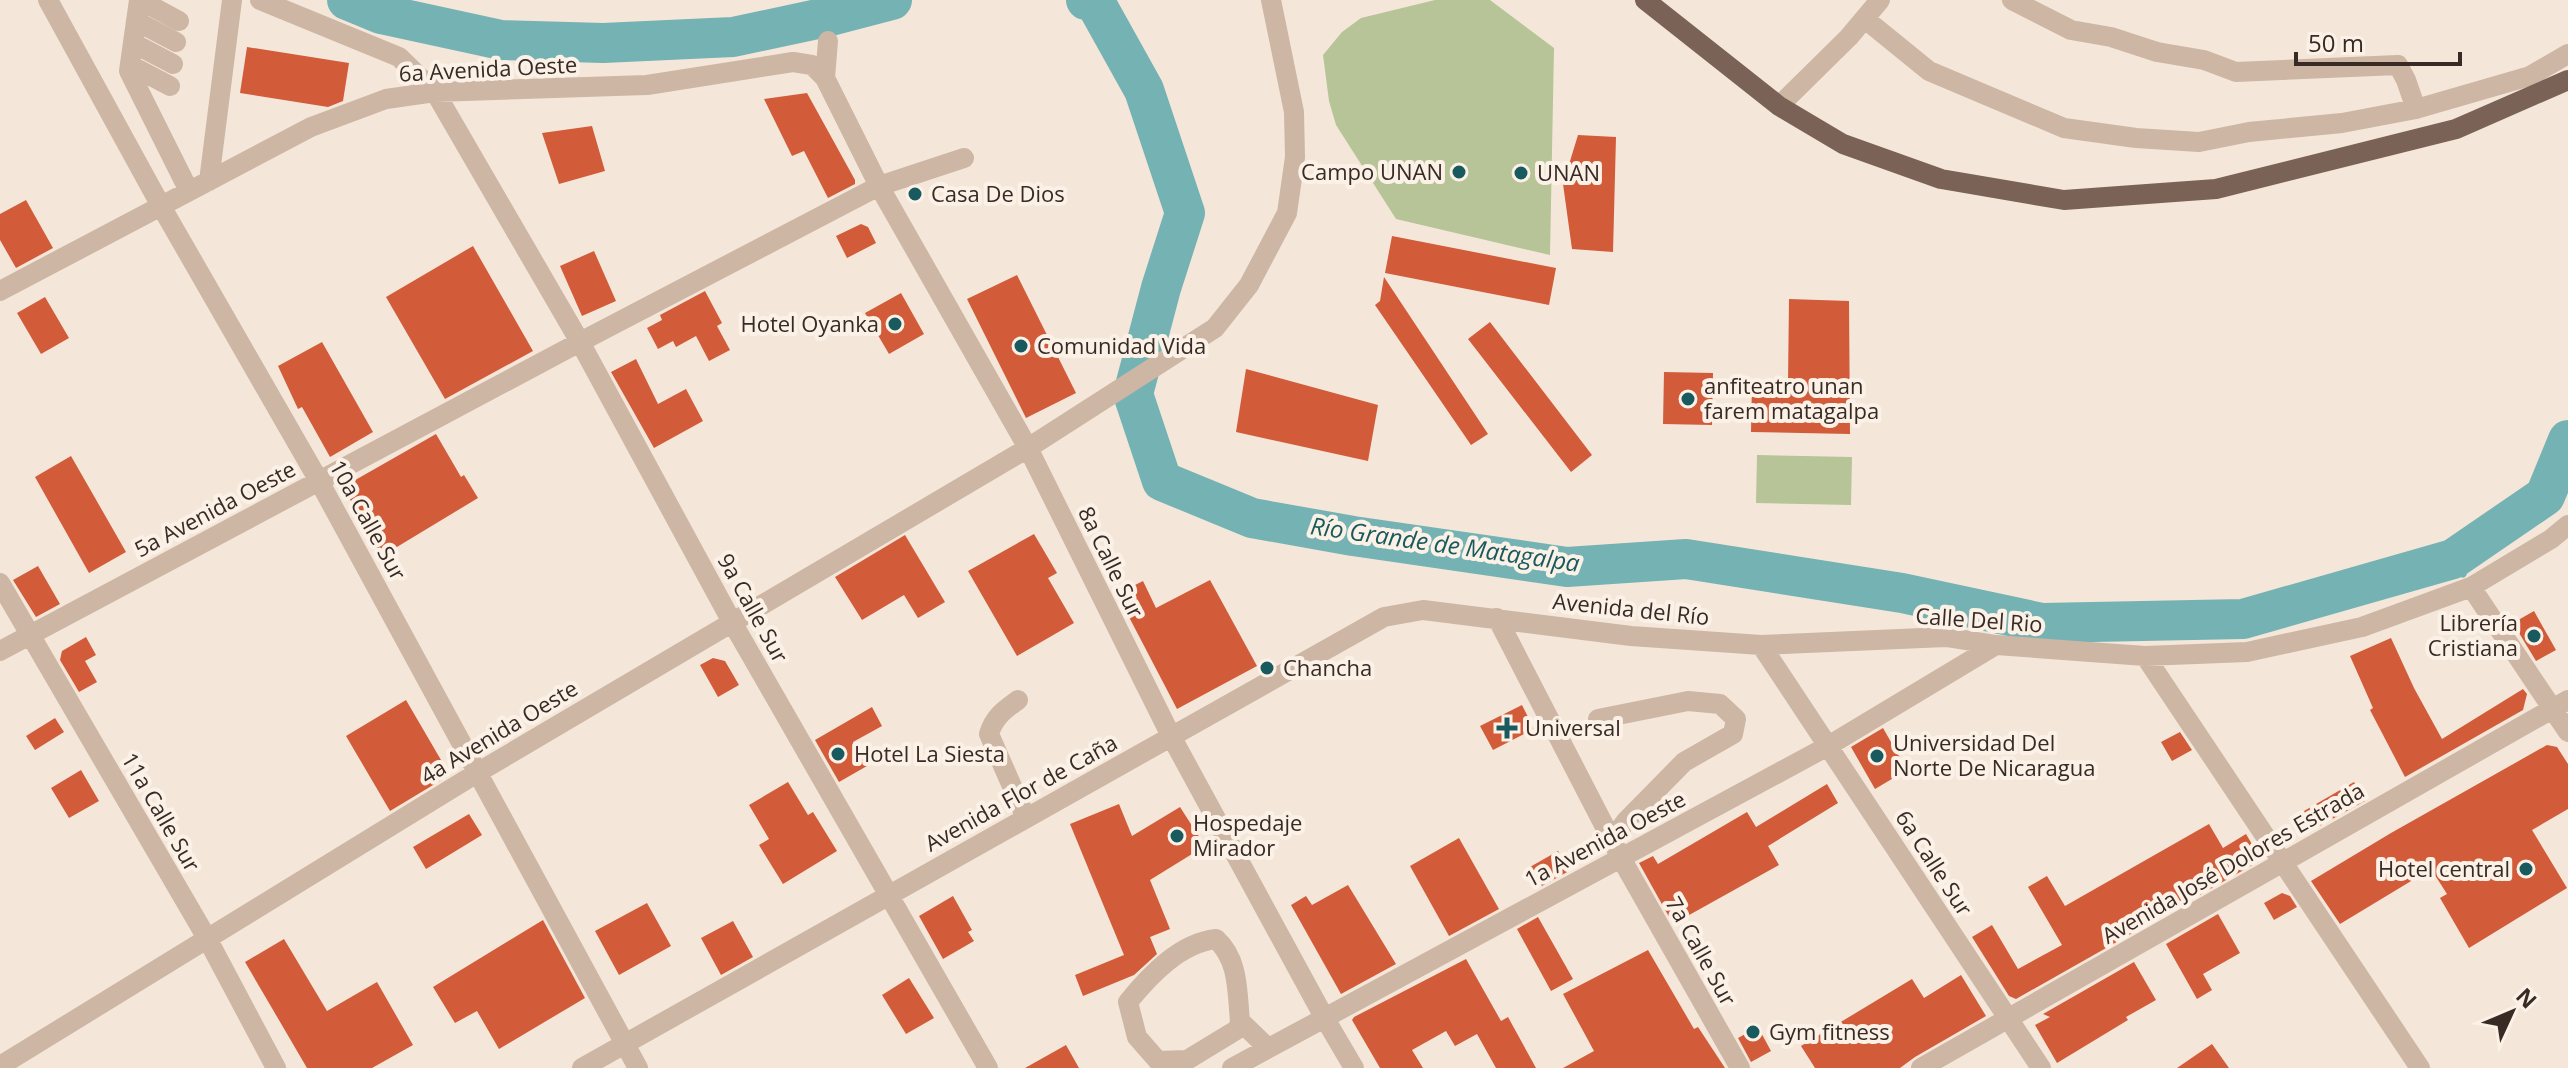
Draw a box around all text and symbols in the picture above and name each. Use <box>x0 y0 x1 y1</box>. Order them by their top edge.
scale bar <box>2296 16 2460 66</box>
text: 50 m <box>2308 26 2364 59</box>
street label: 6a Avenida Oeste <box>398 48 578 88</box>
place label: Campo UNAN <box>1301 156 1443 186</box>
place label: UNAN <box>1537 157 1600 187</box>
marker: Campo UNAN <box>1450 163 1468 181</box>
marker: UNAN <box>1512 164 1530 182</box>
place label: Casa De Dios <box>931 178 1065 208</box>
marker: Casa De Dios <box>906 185 924 203</box>
place label: Hotel Oyanka <box>740 308 879 338</box>
marker: Hotel Oyanka <box>886 315 904 333</box>
place label: Comunidad Vida <box>1037 330 1206 360</box>
marker: Comunidad Vida <box>1012 337 1030 355</box>
place label: anfiteatro unan farem matagalpa <box>1704 370 1879 425</box>
marker: anfiteatro unan farem matagalpa <box>1679 390 1697 408</box>
street label: 5a Avenida Oeste <box>129 453 300 563</box>
street label: 10a Calle Sur <box>324 454 414 585</box>
street label: 8a Calle Sur <box>1072 501 1152 622</box>
water label: Río Grande de Matagalpa <box>1308 508 1582 579</box>
street label: 9a Calle Sur <box>712 548 796 667</box>
street label: Avenida del Río <box>1551 585 1711 631</box>
street label: Calle Del Rio <box>1915 600 2044 638</box>
place label: Librería Cristiana <box>2428 607 2518 662</box>
marker: Librería Cristiana <box>2525 627 2543 645</box>
place label: Chancha <box>1283 652 1372 682</box>
marker: Chancha <box>1258 659 1276 677</box>
street label: 4a Avenida Oeste <box>414 672 583 790</box>
place label: Universal <box>1525 712 1621 742</box>
marker: Universal <box>1496 717 1518 739</box>
street label: Avenida Flor de Caña <box>919 727 1122 858</box>
place label: Universidad Del Norte De Nicaragua <box>1893 727 2096 782</box>
place label: Hotel La Siesta <box>854 738 1005 768</box>
marker: Hotel La Siesta <box>829 745 847 763</box>
street label: 11a Calle Sur <box>116 746 208 877</box>
marker: Universidad Del Norte De Nicaragua <box>1868 747 1886 765</box>
street label: Avenida José Dolores Estrada <box>2096 775 2369 950</box>
street label: 1a Avenida Oeste <box>1519 783 1690 893</box>
street label: 6a Calle Sur <box>1889 804 1980 921</box>
place label: Hospedaje Mirador <box>1193 807 1302 862</box>
marker: Hospedaje Mirador <box>1168 827 1186 845</box>
place label: Hotel central <box>2378 853 2510 883</box>
marker: Hotel central <box>2517 860 2535 878</box>
street label: 7a Calle Sur <box>1660 891 1744 1010</box>
north arrow <box>2472 972 2552 1052</box>
text: N <box>2510 981 2544 1014</box>
place label: Gym fitness <box>1769 1016 1890 1046</box>
marker: Gym fitness <box>1744 1023 1762 1041</box>

